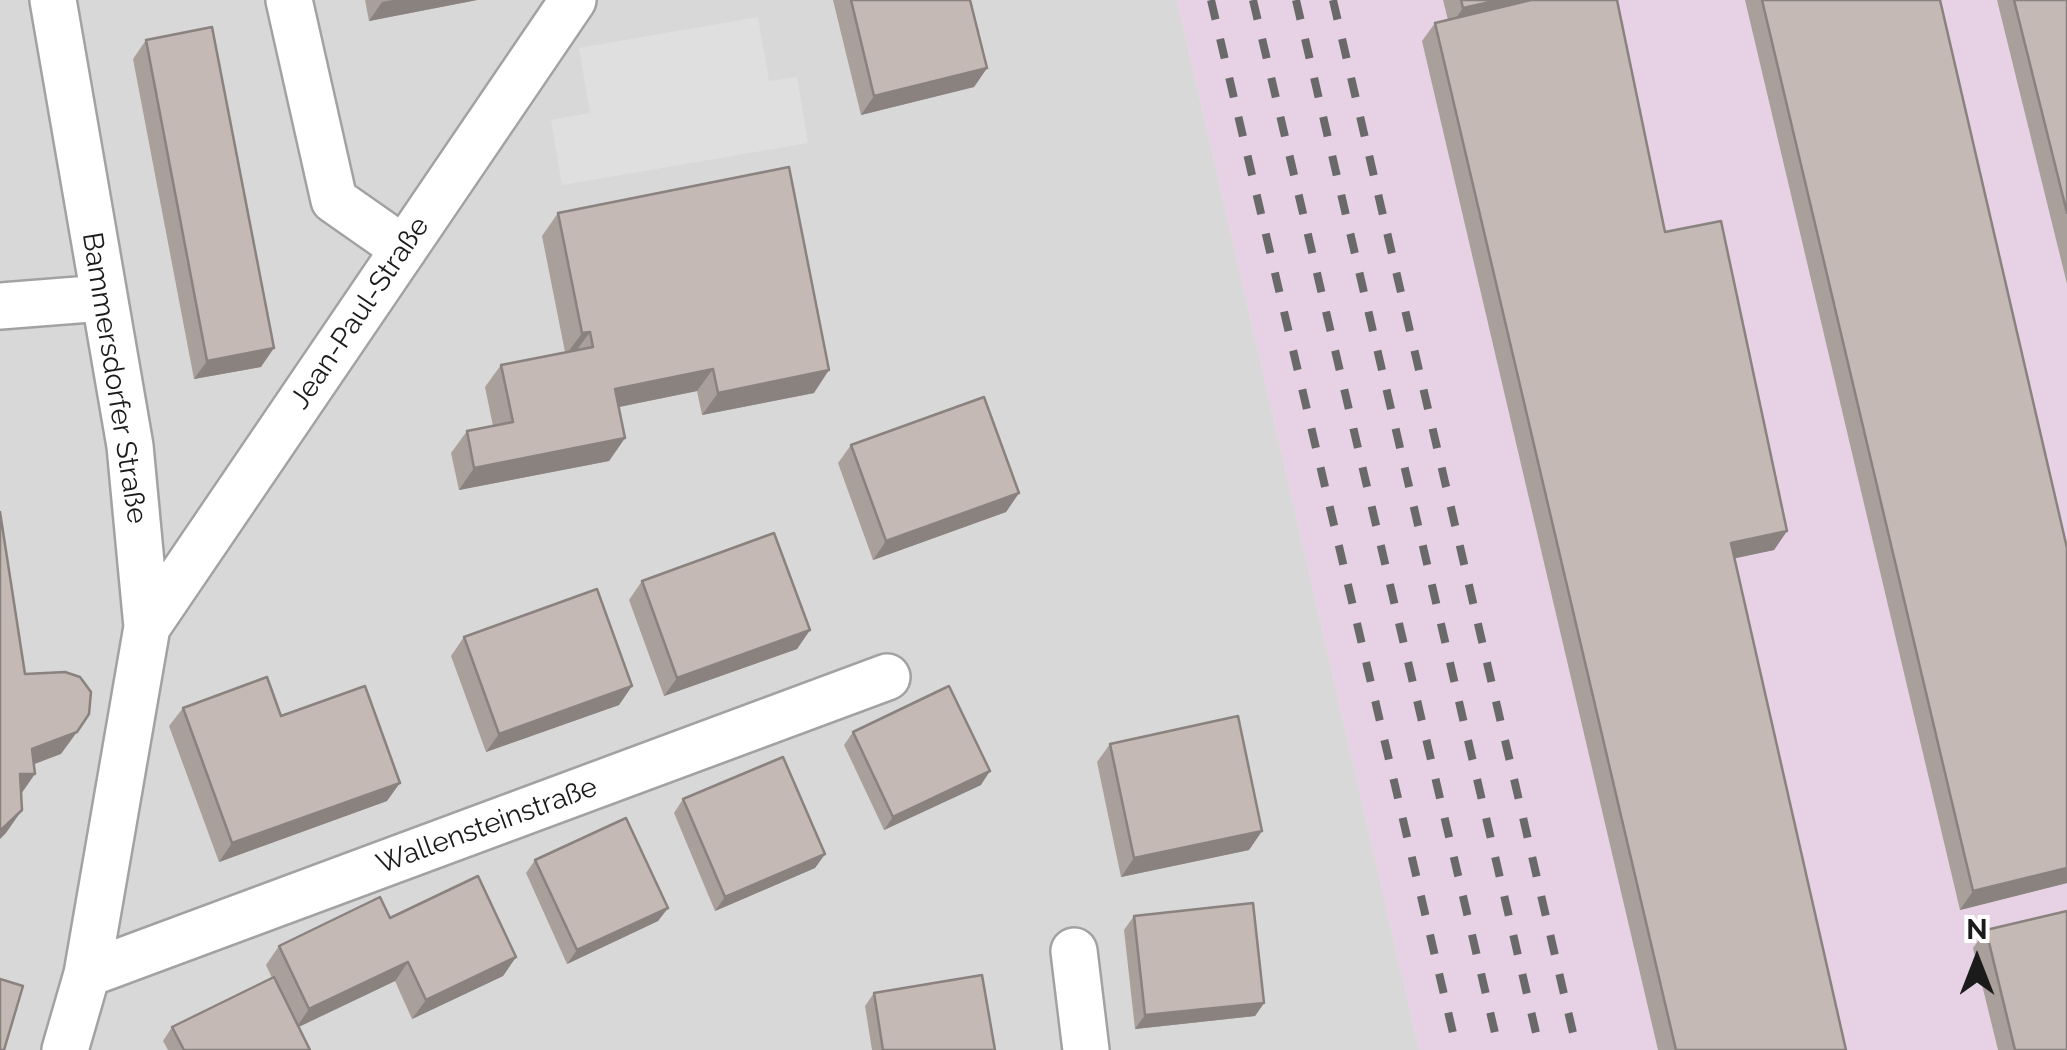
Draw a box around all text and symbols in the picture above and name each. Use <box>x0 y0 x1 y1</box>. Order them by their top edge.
street label: Jean-Paul-Straße <box>283 211 437 415</box>
street label: Bammersdorfer Straße <box>74 230 154 526</box>
street label: Wallensteinstraße <box>372 770 602 882</box>
north arrow <box>1927 910 2027 1010</box>
text: N <box>1966 913 1988 946</box>

